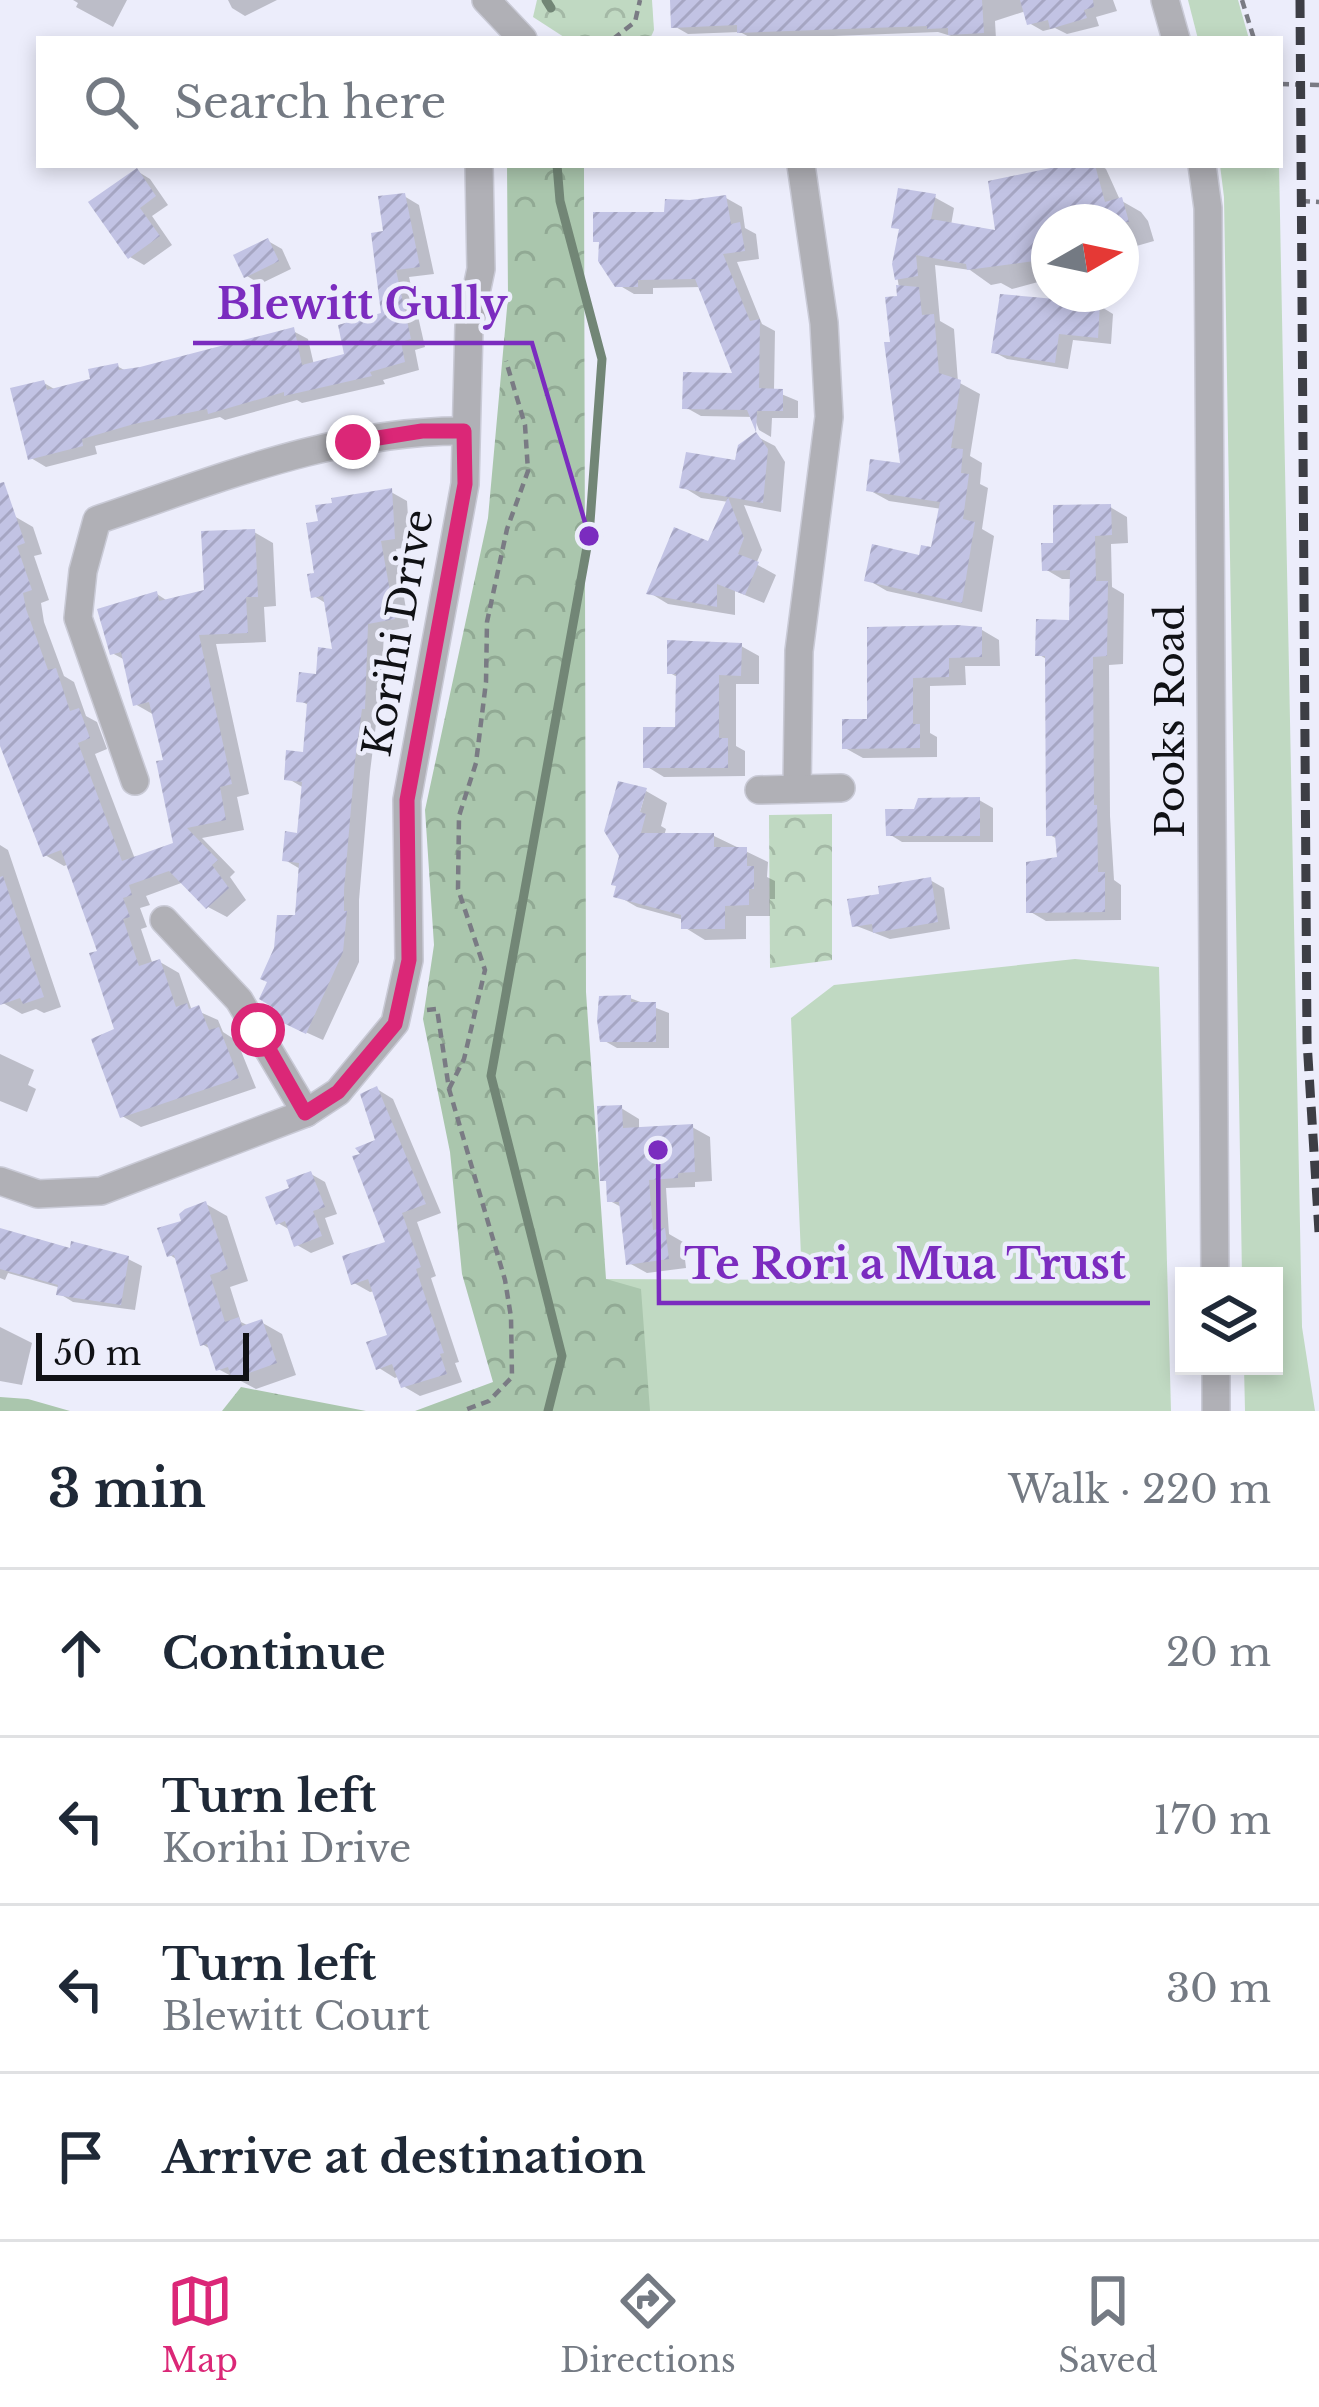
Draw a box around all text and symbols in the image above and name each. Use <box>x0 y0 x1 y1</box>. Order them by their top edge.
search box <box>36 36 1283 168</box>
icon: search <box>78 69 144 135</box>
text: Search here <box>174 74 446 130</box>
north arrow <box>1031 204 1139 312</box>
callout: Blewitt Gully <box>193 265 532 343</box>
text: Blewitt Gully <box>217 278 508 330</box>
route end <box>326 415 380 469</box>
street label: Korihi Drive <box>352 506 444 760</box>
street label: Pooks Road <box>1146 604 1195 838</box>
route start <box>231 1003 285 1057</box>
callout: Te Rori a Mua Trust <box>659 1225 1150 1303</box>
text: Te Rori a Mua Trust <box>684 1238 1126 1290</box>
map controls <box>1175 1267 1283 1375</box>
button: layers <box>1175 1267 1283 1375</box>
scale bar <box>36 1327 249 1380</box>
text: 50 m <box>54 1333 141 1374</box>
text: 3 min <box>48 1458 206 1521</box>
text: Walk · 220 m <box>1008 1465 1271 1514</box>
icon: ahead <box>48 1620 114 1686</box>
text: Continue <box>162 1625 386 1681</box>
text: 20 m <box>1166 1628 1271 1677</box>
text: Turn left <box>162 1768 376 1824</box>
icon: left <box>48 1788 114 1854</box>
text: 170 m <box>1153 1796 1271 1845</box>
text: Korihi Drive <box>162 1824 411 1873</box>
text: Turn left <box>162 1936 376 1992</box>
icon: left <box>48 1956 114 2022</box>
text: 30 m <box>1166 1964 1271 2013</box>
text: Blewitt Court <box>162 1992 430 2041</box>
icon: arrive <box>48 2124 114 2190</box>
text: Arrive at destination <box>162 2129 646 2185</box>
tab: Map <box>161 2268 238 2381</box>
tab: Directions <box>560 2268 736 2381</box>
tab: Saved <box>1058 2268 1158 2381</box>

